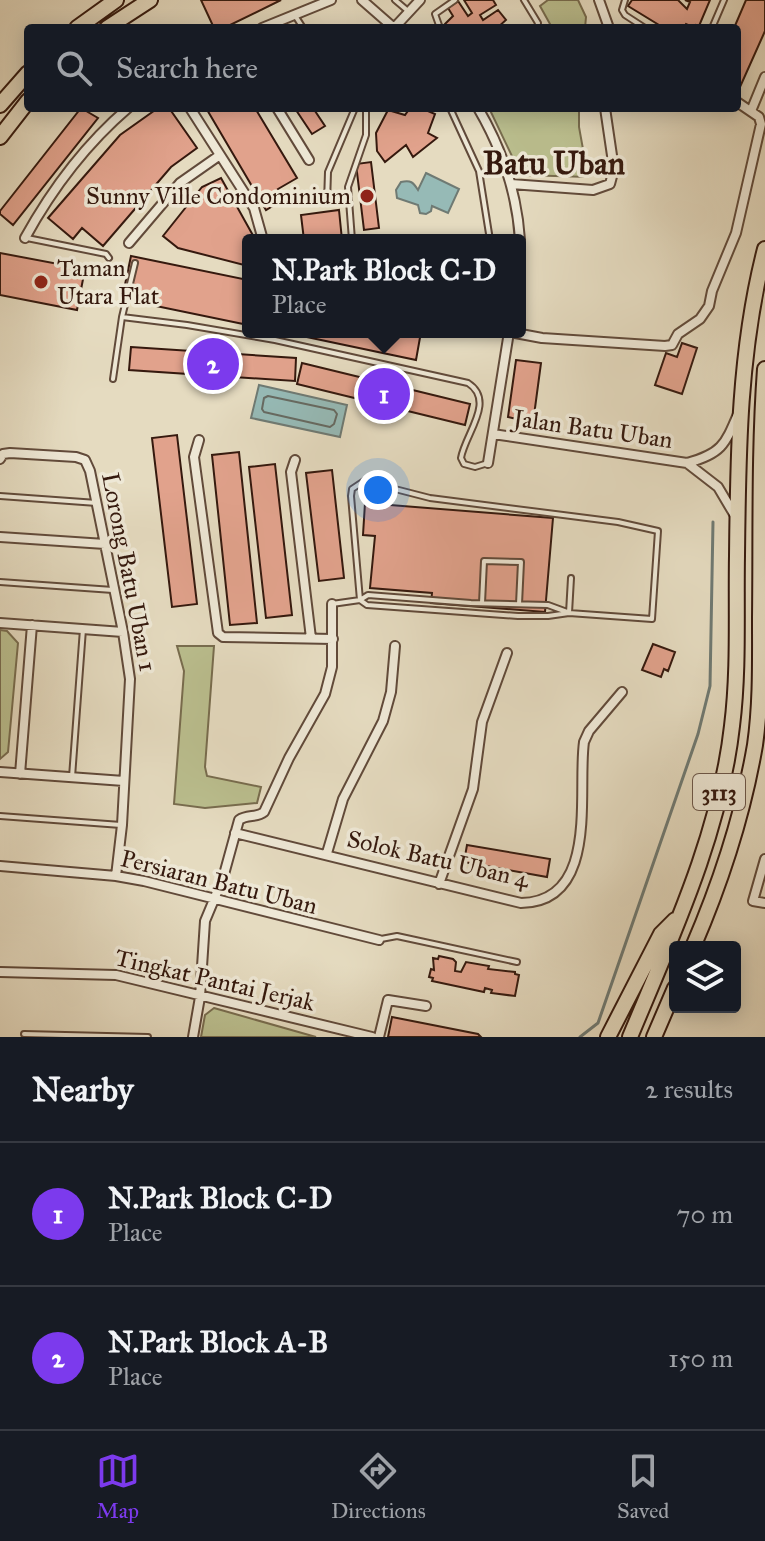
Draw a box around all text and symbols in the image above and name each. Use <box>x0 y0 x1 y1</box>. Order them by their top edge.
search box <box>24 24 741 112</box>
icon: search <box>52 46 96 90</box>
text: Search here <box>116 50 258 86</box>
district label: Batu Uban <box>483 144 626 183</box>
place label: Sunny Ville Condominium <box>86 181 351 211</box>
marker: Sunny Ville Condominium <box>358 187 376 205</box>
popup <box>242 234 526 338</box>
text: N.Park Block C-D <box>272 252 496 288</box>
place label: Taman Utara Flat <box>57 253 160 311</box>
marker: Taman Utara Flat <box>32 273 50 291</box>
text: Place <box>272 288 327 320</box>
pin: 2 <box>187 334 239 394</box>
pin: 1 <box>358 364 410 424</box>
street label: Jalan Batu Uban <box>508 403 675 455</box>
street label: Lorong Batu Uban 1 <box>95 470 163 674</box>
your location <box>358 470 398 510</box>
road number: 3113 <box>693 774 745 810</box>
street label: Solok Batu Uban 4 <box>344 823 533 895</box>
street label: Persiaran Batu Uban <box>118 843 320 921</box>
map controls <box>669 941 741 1013</box>
button: layers <box>669 941 741 1013</box>
street label: Tingkat Pantai Jerjak <box>112 942 319 1018</box>
text: Nearby <box>32 1069 134 1110</box>
text: 2 results <box>645 1073 733 1105</box>
text: N.Park Block C-D <box>108 1180 332 1216</box>
text: 1 <box>53 1198 63 1230</box>
text: 70 m <box>677 1198 733 1230</box>
text: Place <box>108 1216 163 1248</box>
text: N.Park Block A-B <box>108 1324 328 1360</box>
text: 2 <box>52 1342 64 1374</box>
text: 150 m <box>668 1342 733 1374</box>
text: Place <box>108 1360 163 1392</box>
tab: Map <box>96 1449 140 1524</box>
tab: Directions <box>331 1449 426 1524</box>
tab: Saved <box>617 1449 669 1524</box>

